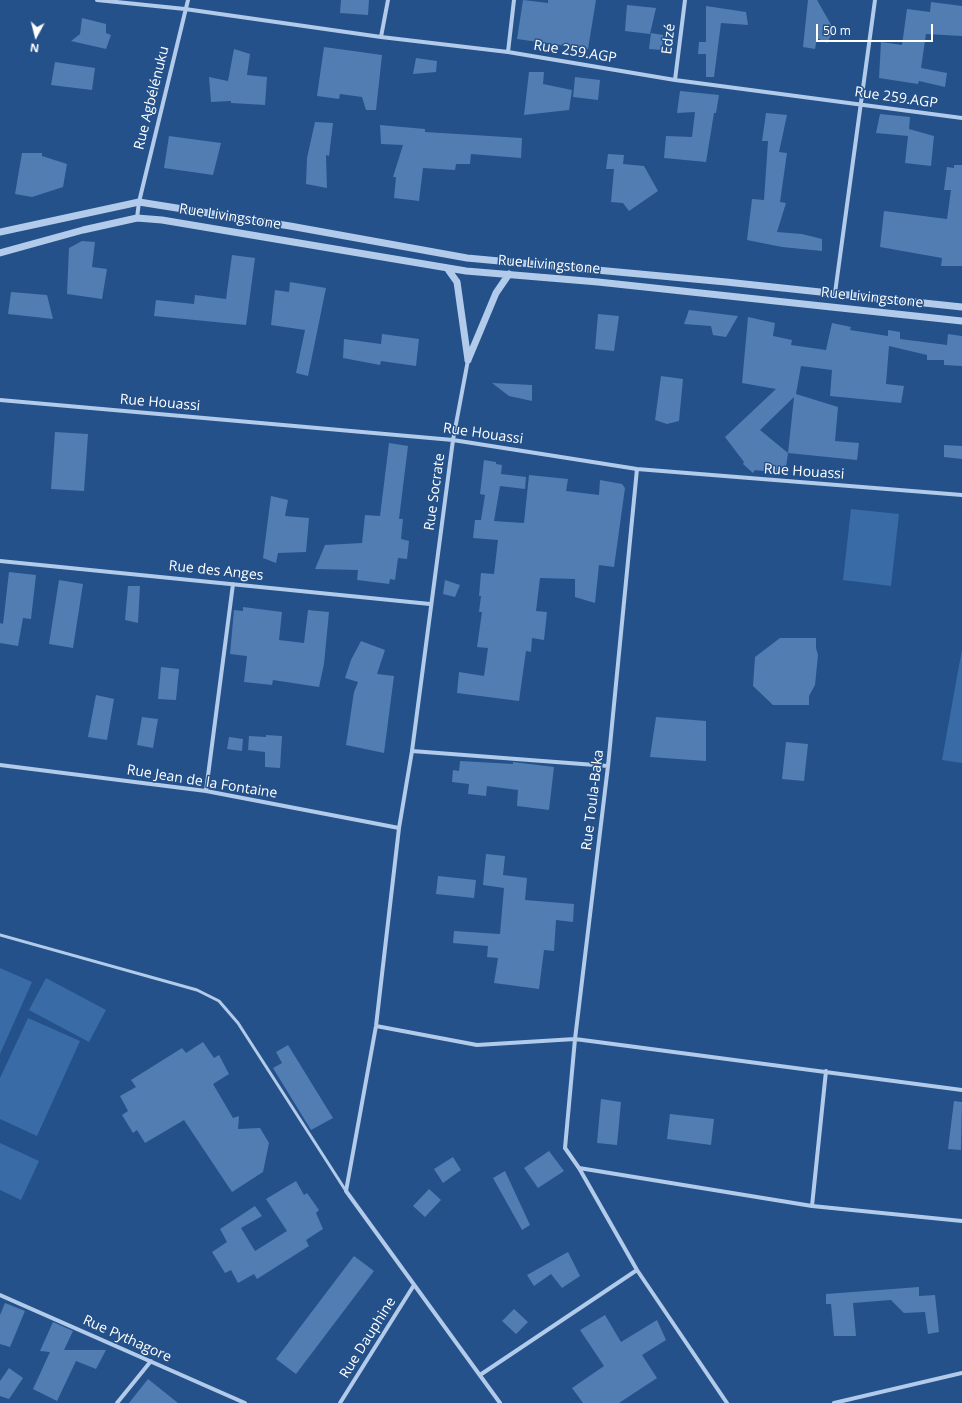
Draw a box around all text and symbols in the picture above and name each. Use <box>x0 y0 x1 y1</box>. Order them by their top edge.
north arrow <box>16 16 56 56</box>
scale bar <box>818 16 935 42</box>
text: 50 m <box>823 22 851 39</box>
street label: Edzé <box>659 23 679 55</box>
street label: Rue 259.AGP <box>532 37 618 67</box>
text: N <box>29 40 40 56</box>
street label: Rue Agbélénuku <box>131 44 173 152</box>
street label: Rue 259.AGP <box>853 84 939 112</box>
street label: Rue Livingstone <box>178 201 282 233</box>
street label: Rue Livingstone <box>497 252 601 278</box>
street label: Rue Livingstone <box>820 284 924 312</box>
street label: Rue Houassi <box>119 391 201 415</box>
street label: Rue Houassi <box>442 420 524 448</box>
street label: Rue Socrate <box>421 452 449 532</box>
street label: Rue Houassi <box>763 461 845 483</box>
street label: Rue des Anges <box>168 558 264 584</box>
street label: Rue Toula-Baka <box>578 749 608 851</box>
street label: Rue Jean de la Fontaine <box>125 762 279 802</box>
street label: Rue Dauphine <box>336 1294 400 1382</box>
street label: Rue Pythagore <box>80 1312 174 1366</box>

